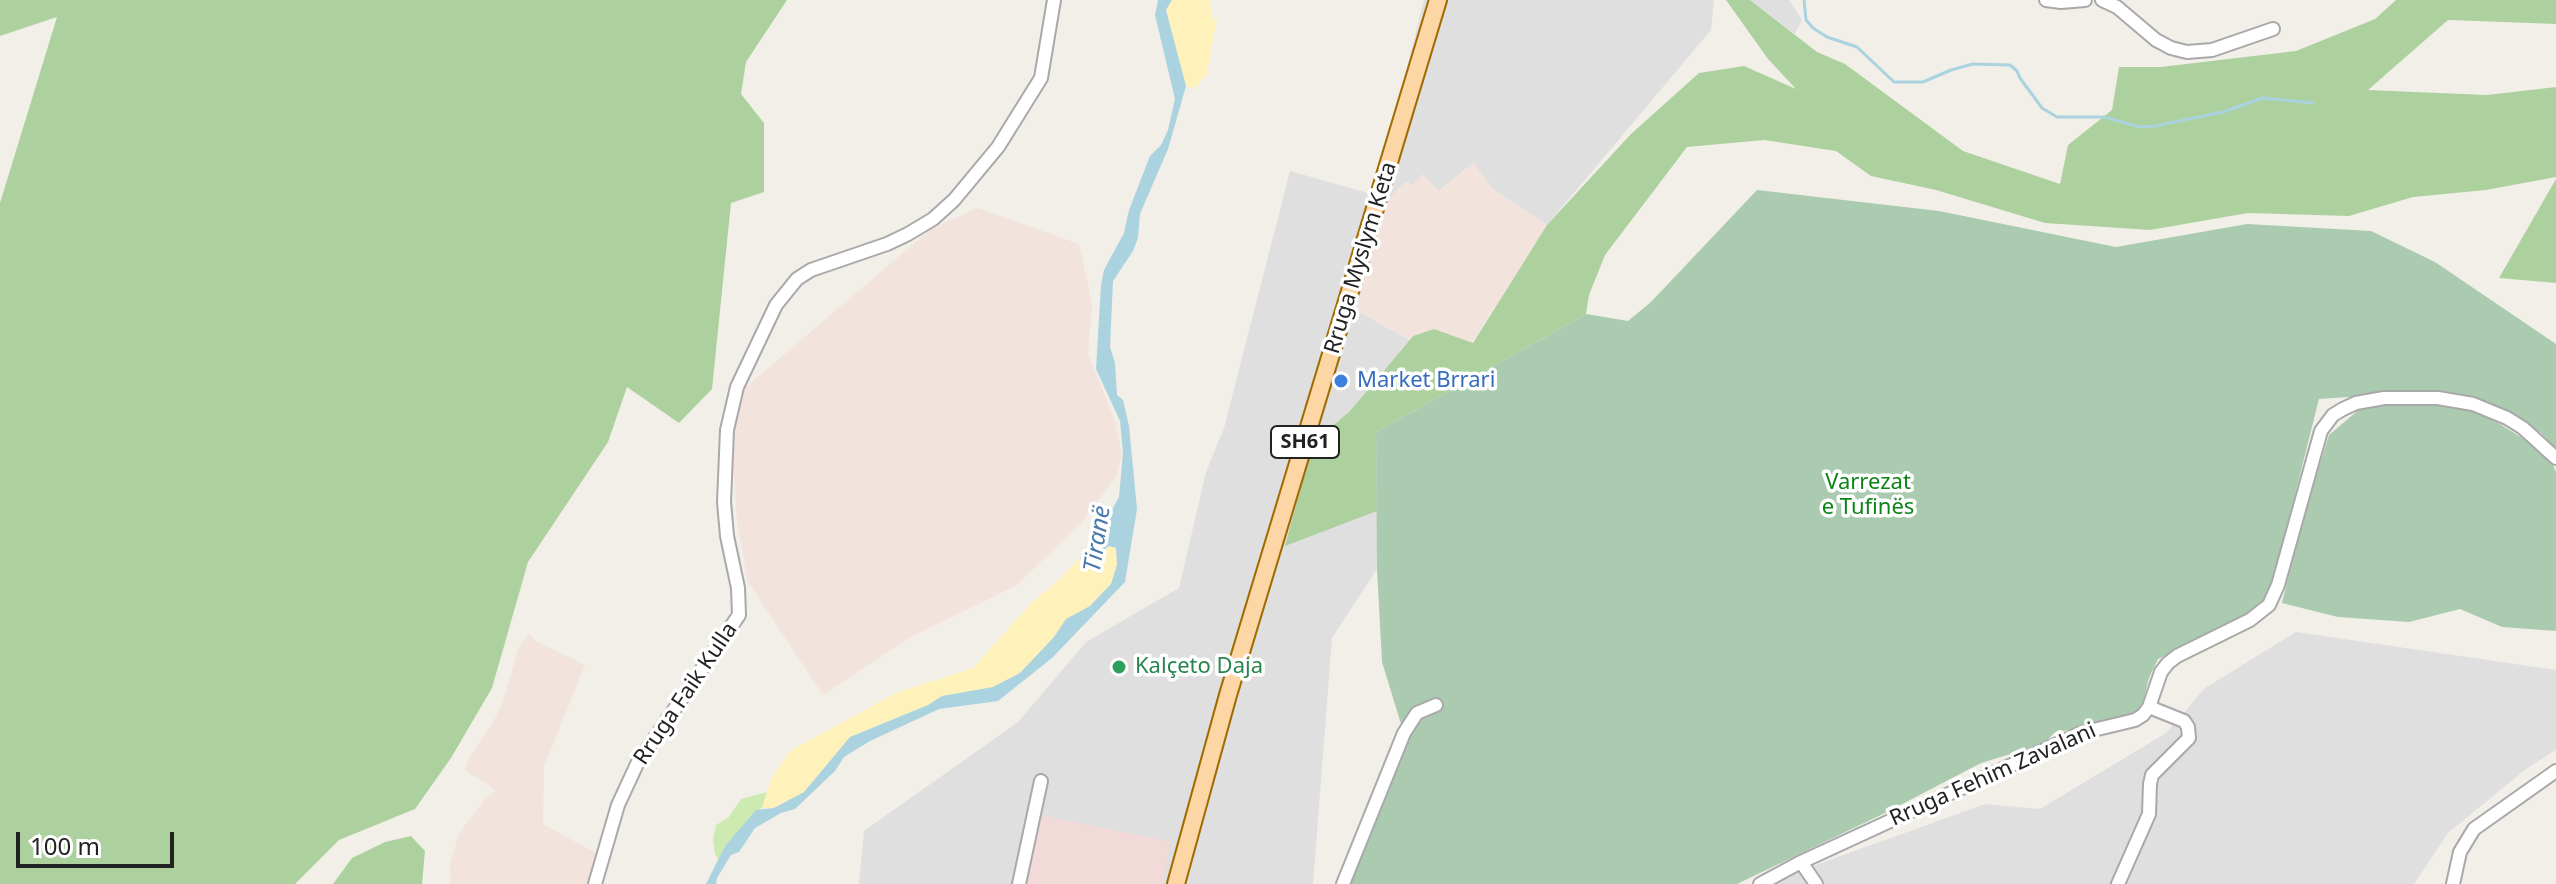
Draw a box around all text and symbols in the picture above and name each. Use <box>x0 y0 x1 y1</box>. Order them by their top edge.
street label: Rruga Myslym Keta <box>1319 159 1403 357</box>
place label: Market Brrari <box>1357 368 1495 394</box>
marker: Market Brrari <box>1332 372 1350 390</box>
road number: SH61 <box>1271 426 1339 458</box>
park label: Varrezat e Tufinës <box>1822 470 1914 522</box>
water label: Tiranë <box>1079 504 1117 574</box>
street label: Rruga Faik Kulla <box>629 618 743 770</box>
place label: Kalçeto Daja <box>1135 654 1263 680</box>
marker: Kalçeto Daja <box>1110 658 1128 676</box>
street label: Rruga Fehim Zavalani <box>1886 718 2100 832</box>
scale bar <box>20 816 178 866</box>
text: 100 m <box>30 829 100 862</box>

